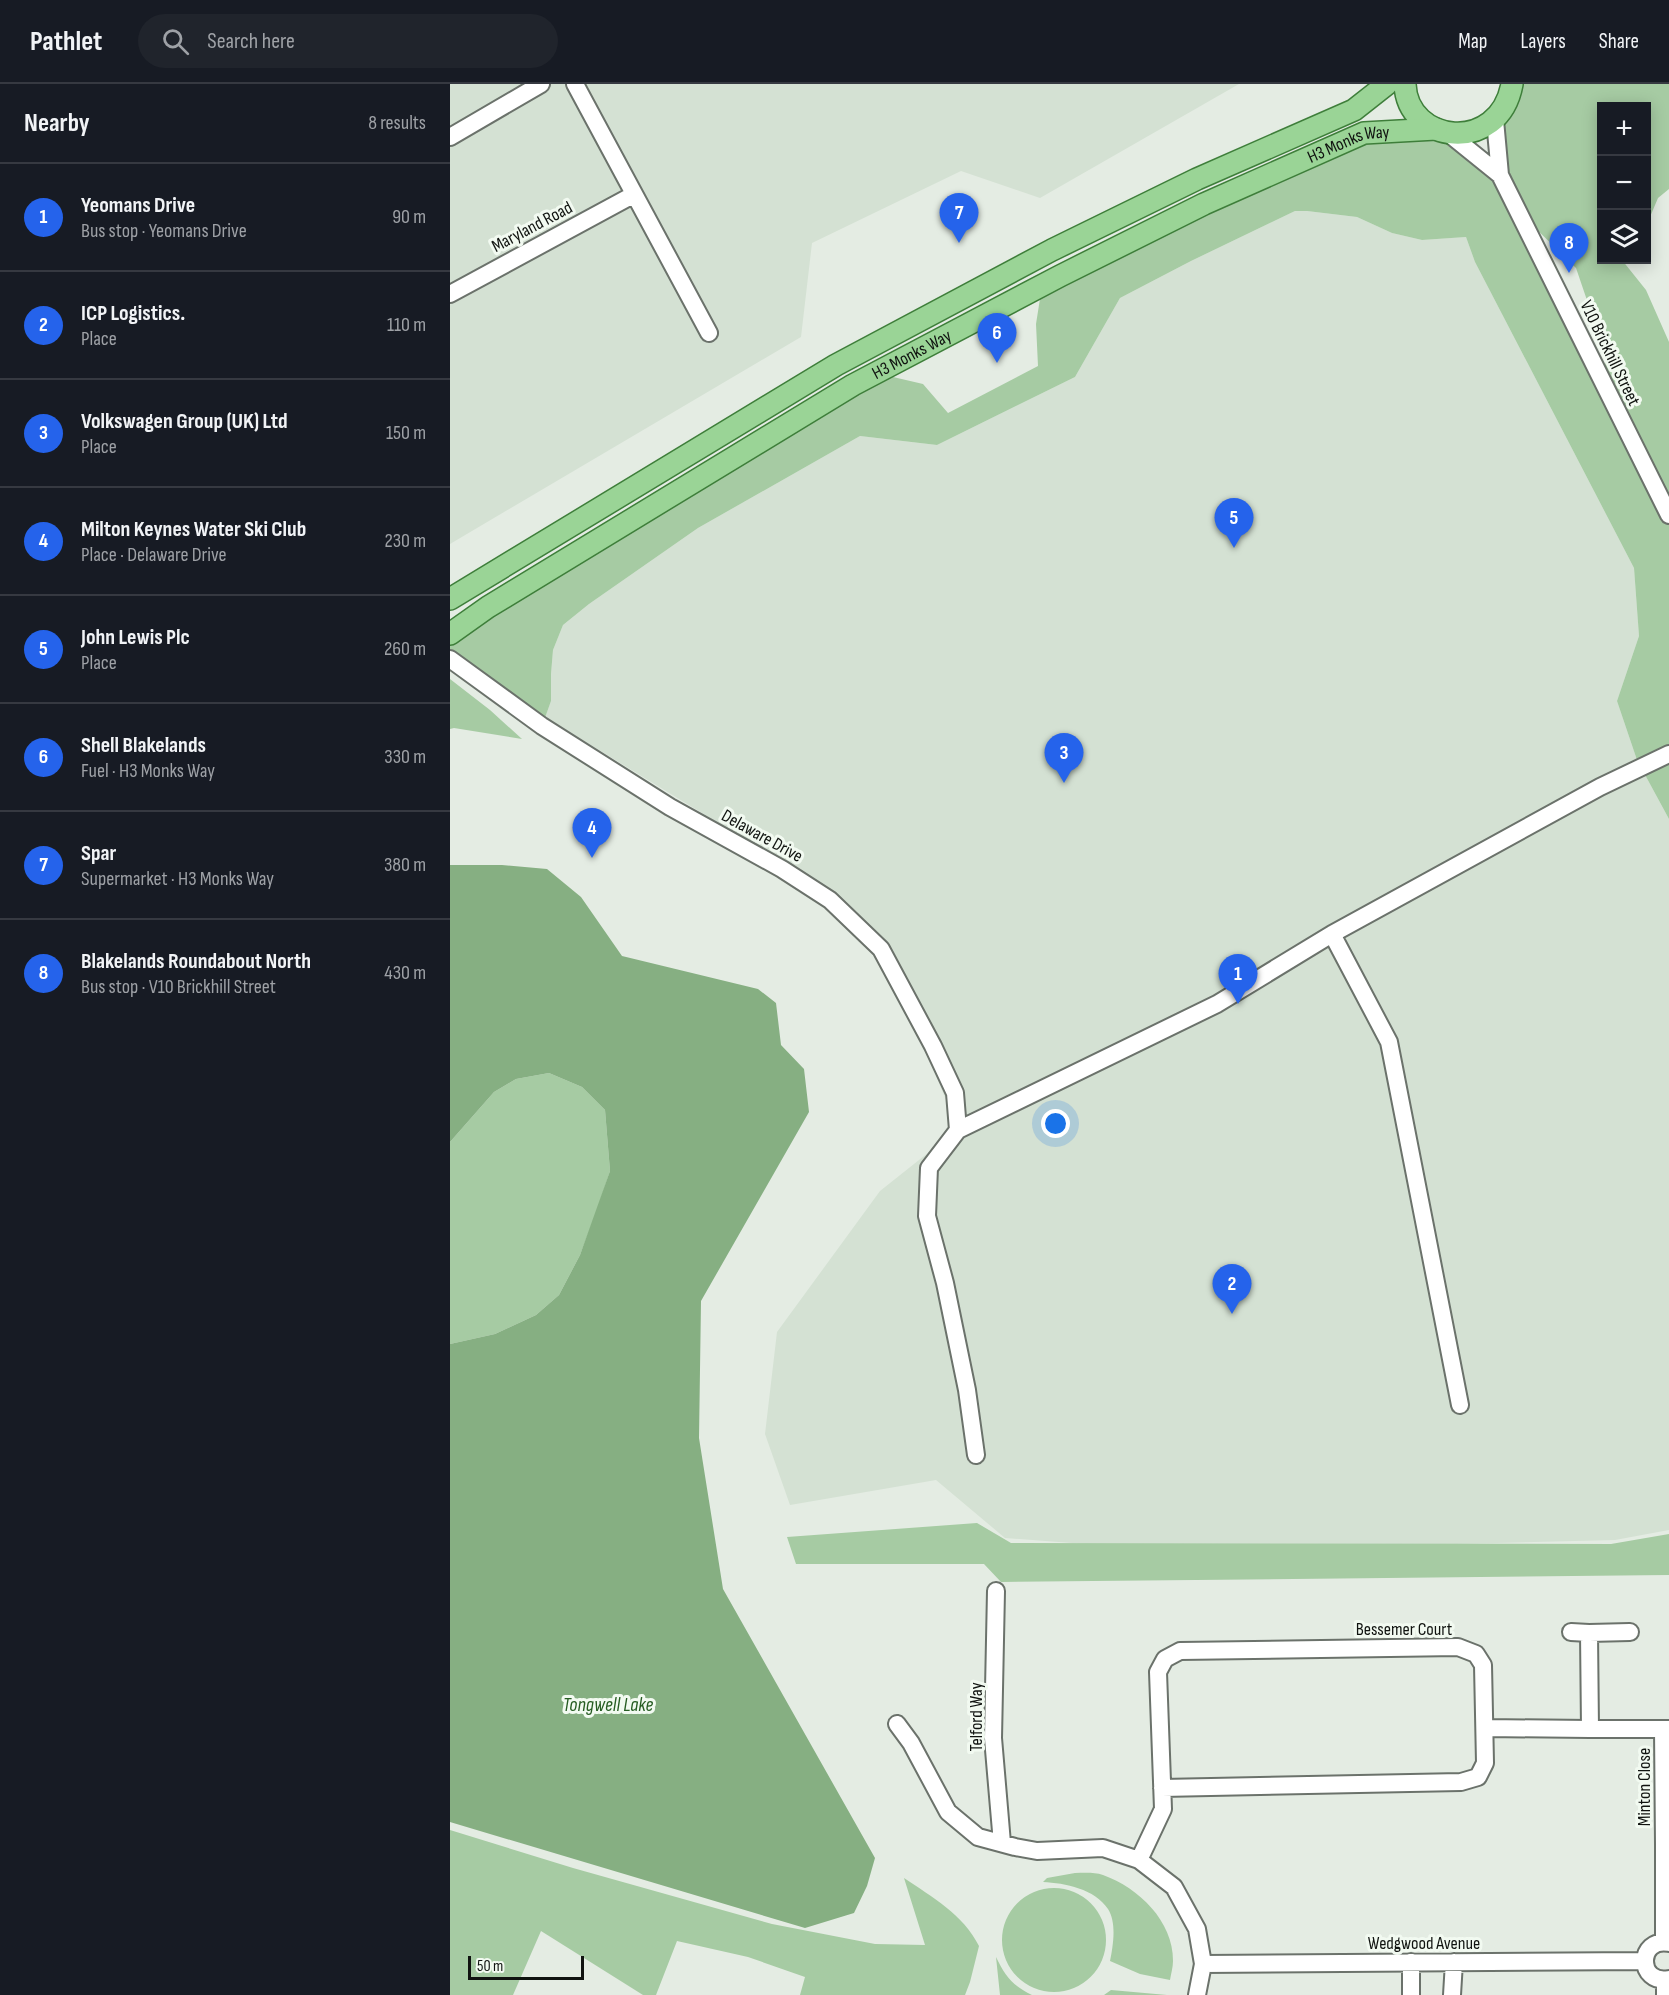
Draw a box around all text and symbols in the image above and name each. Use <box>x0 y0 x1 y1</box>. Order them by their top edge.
search box <box>138 14 558 68</box>
text: Pathlet <box>30 25 102 58</box>
icon: search <box>159 25 192 58</box>
text: Search here <box>207 28 295 55</box>
text: Map <box>1458 29 1487 54</box>
text: Layers <box>1520 29 1566 54</box>
text: Share <box>1599 29 1639 54</box>
map controls <box>1597 102 1651 264</box>
button: + <box>1597 102 1651 156</box>
text: Nearby <box>24 108 90 139</box>
text: 8 results <box>368 111 426 135</box>
street label: H3 Monks Way <box>1304 121 1390 167</box>
button: − <box>1597 156 1651 210</box>
text: Yeomans Drive <box>81 192 195 219</box>
pin: 7 <box>940 194 978 243</box>
street label: Maryland Road <box>488 197 576 257</box>
text: 1 <box>40 205 47 229</box>
text: 90 m <box>392 205 426 229</box>
button: layers <box>1597 210 1651 264</box>
text: Bus stop · Yeomans Drive <box>81 219 247 243</box>
pin: 8 <box>1550 224 1588 273</box>
street label: V10 Brickhill Street <box>1575 297 1645 410</box>
text: ICP Logistics. <box>81 300 185 327</box>
text: 2 <box>39 313 48 337</box>
text: 110 m <box>387 313 426 337</box>
pin: 6 <box>978 314 1016 363</box>
street label: H3 Monks Way <box>868 325 955 384</box>
text: Place <box>81 327 117 351</box>
text: Volkswagen Group (UK) Ltd <box>81 408 288 435</box>
text: 3 <box>39 421 48 445</box>
text: 150 m <box>386 421 426 445</box>
text: Place <box>81 435 117 459</box>
pin: 5 <box>1214 498 1254 548</box>
text: Milton Keynes Water Ski Club <box>81 516 306 543</box>
text: 4 <box>39 529 48 553</box>
text: 230 m <box>384 529 426 553</box>
text: Place · Delaware Drive <box>81 543 227 567</box>
text: John Lewis Plc <box>81 624 190 651</box>
text: 5 <box>39 637 48 661</box>
text: 260 m <box>384 637 426 661</box>
text: Place <box>81 651 117 675</box>
text: Shell Blakelands <box>81 732 206 759</box>
pin: 3 <box>1044 734 1084 783</box>
text: 6 <box>39 745 48 769</box>
text: 330 m <box>384 745 426 769</box>
text: Fuel · H3 Monks Way <box>81 759 215 783</box>
street label: Delaware Drive <box>718 805 806 867</box>
pin: 4 <box>572 808 612 858</box>
text: Spar <box>81 840 116 867</box>
text: 7 <box>39 853 48 877</box>
text: 380 m <box>384 853 426 877</box>
text: Supermarket · H3 Monks Way <box>81 867 274 891</box>
text: Blakelands Roundabout North <box>81 948 311 975</box>
pin: 1 <box>1218 954 1258 1004</box>
text: 8 <box>39 961 48 985</box>
text: 430 m <box>384 961 426 985</box>
text: Bus stop · V10 Brickhill Street <box>81 975 276 999</box>
your location <box>1041 1109 1070 1138</box>
pin: 2 <box>1212 1264 1252 1314</box>
street label: Bessemer Court <box>1356 1619 1453 1640</box>
street label: Telford Way <box>966 1682 987 1752</box>
water label: Tongwell Lake <box>563 1693 653 1717</box>
street label: Minton Close <box>1634 1748 1655 1826</box>
street label: Wedgwood Avenue <box>1368 1933 1480 1954</box>
scale bar <box>468 1953 584 1980</box>
text: 50 m <box>477 1957 503 1976</box>

